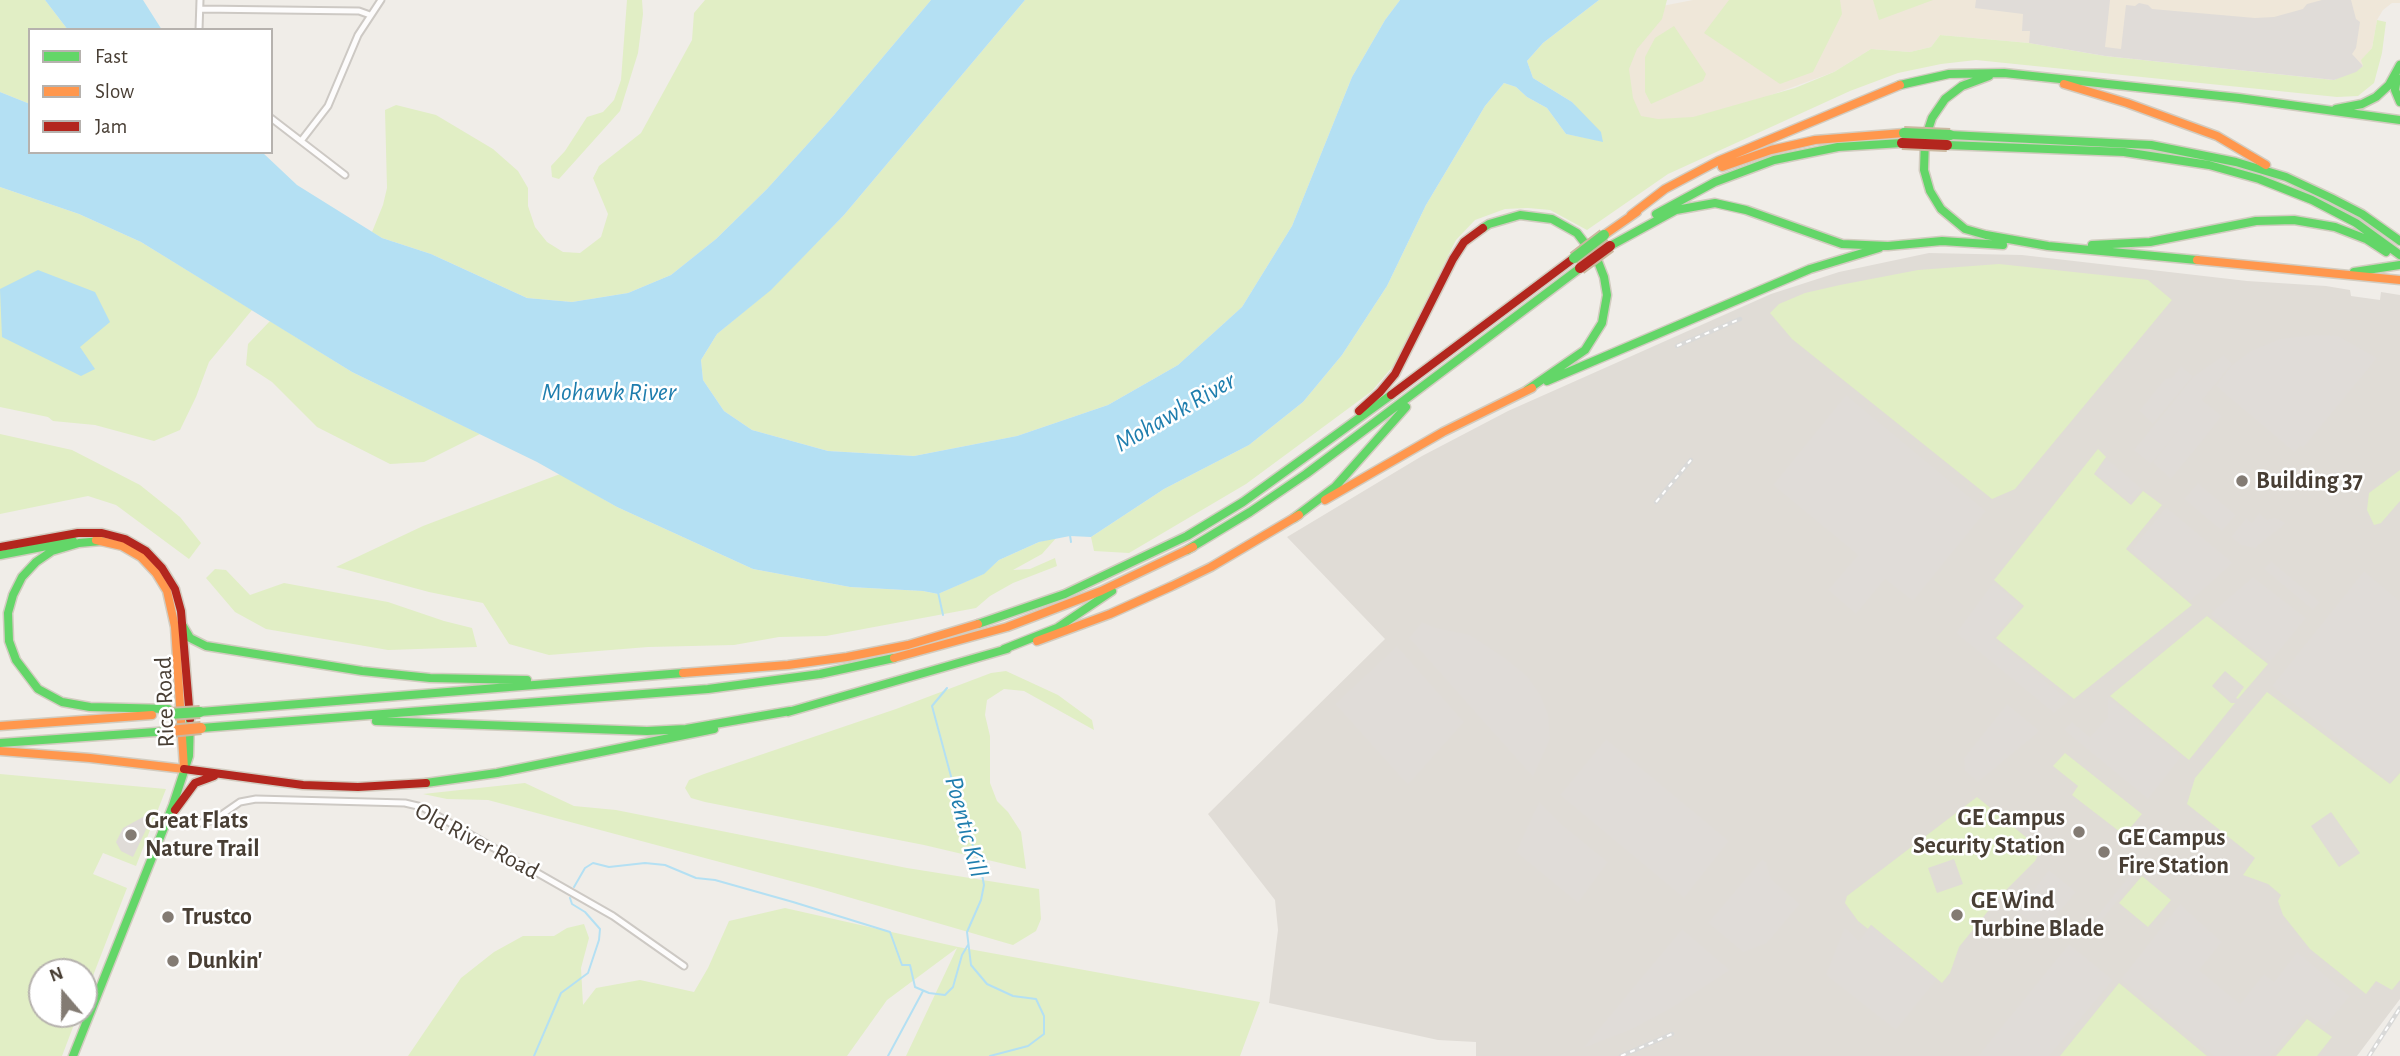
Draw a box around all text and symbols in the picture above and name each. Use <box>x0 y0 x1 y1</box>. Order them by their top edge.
legend <box>28 28 273 154</box>
text: Fast <box>95 46 128 67</box>
text: Slow <box>95 81 134 102</box>
text: Jam <box>95 116 127 137</box>
water label: Mohawk River <box>1109 365 1241 459</box>
water label: Mohawk River <box>542 376 676 408</box>
place label: Building 37 <box>2256 467 2363 495</box>
marker: Building 37 <box>2234 473 2250 489</box>
street label: Rice Road <box>149 656 181 748</box>
water label: Poentic Kill <box>938 773 994 881</box>
street label: Old River Road <box>410 796 544 886</box>
place label: GE Campus Security Station <box>1913 804 2065 860</box>
place label: Great Flats Nature Trail <box>145 807 260 863</box>
marker: GE Campus Security Station <box>2071 824 2087 840</box>
place label: GE Campus Fire Station <box>2118 824 2229 880</box>
marker: Great Flats Nature Trail <box>123 827 139 843</box>
marker: GE Campus Fire Station <box>2096 844 2112 860</box>
place label: GE Wind Turbine Blade <box>1971 887 2104 943</box>
place label: Trustco <box>182 903 252 931</box>
marker: GE Wind Turbine Blade <box>1949 907 1965 923</box>
marker: Trustco <box>160 909 176 925</box>
place label: Dunkin' <box>187 947 262 975</box>
marker: Dunkin' <box>165 953 181 969</box>
north arrow <box>28 958 98 1028</box>
text: N <box>47 963 66 986</box>

